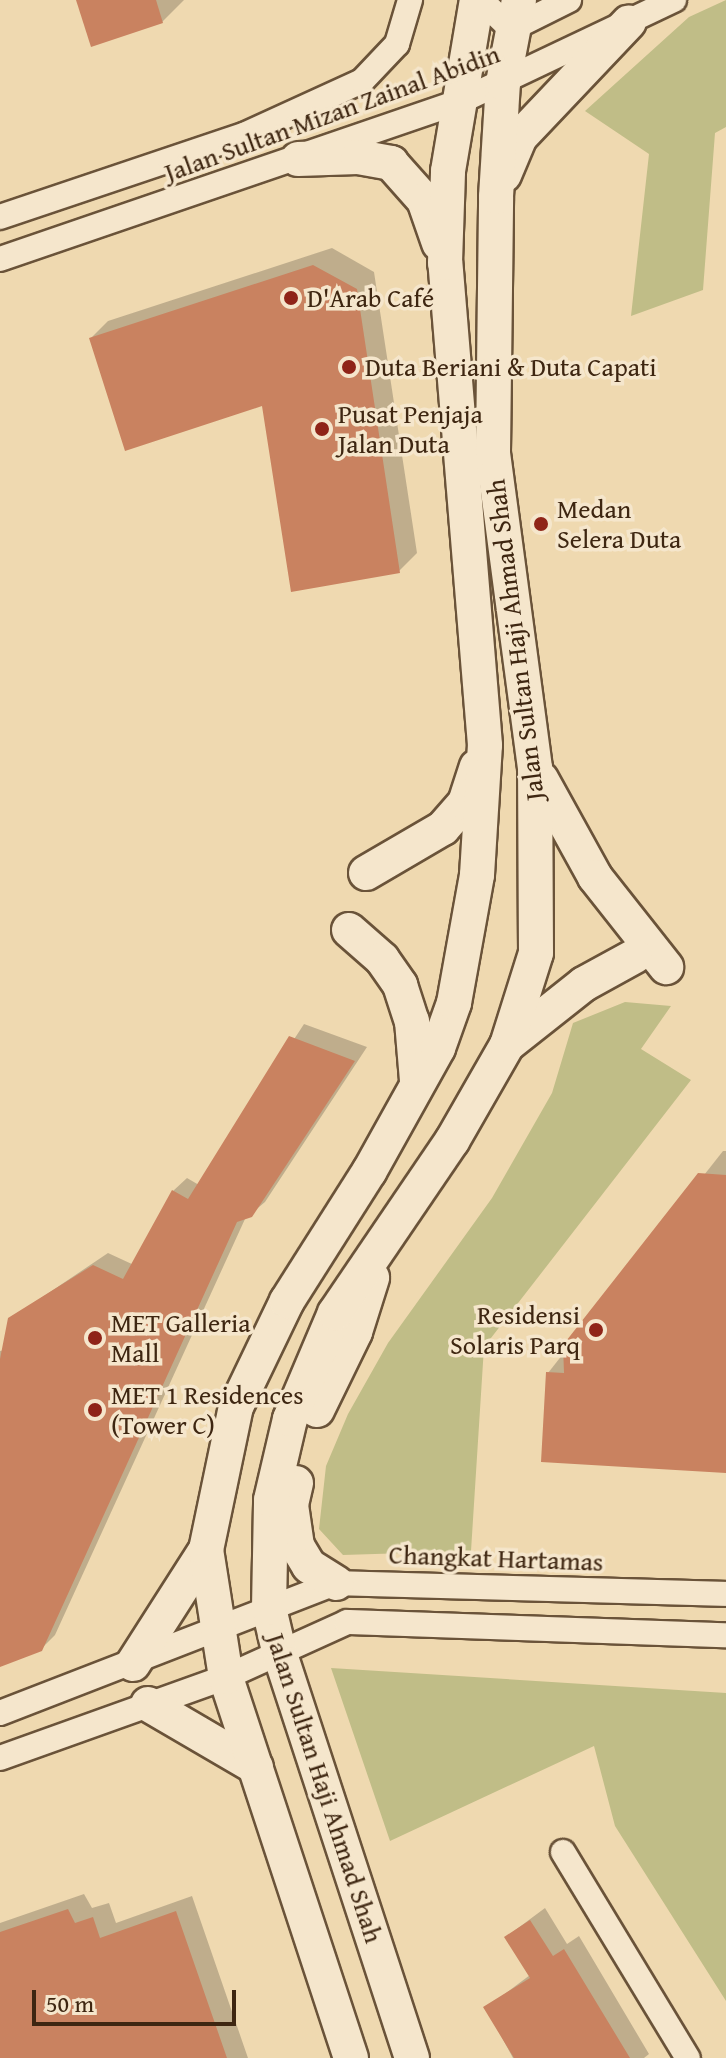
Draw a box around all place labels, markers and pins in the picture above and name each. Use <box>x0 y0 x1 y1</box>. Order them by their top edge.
place label: D'Arab Café <box>307 282 434 314</box>
marker: D'Arab Café <box>282 289 300 307</box>
place label: Duta Beriani & Duta Capati <box>365 351 656 383</box>
marker: Duta Beriani & Duta Capati <box>340 358 358 376</box>
place label: Pusat Penjaja Jalan Duta <box>338 398 483 460</box>
marker: Pusat Penjaja Jalan Duta <box>313 420 331 438</box>
place label: Medan Selera Duta <box>557 493 681 554</box>
marker: Medan Selera Duta <box>532 515 550 533</box>
place label: Residensi Solaris Parq <box>450 1299 580 1360</box>
place label: MET Galleria Mall <box>111 1307 250 1368</box>
marker: Residensi Solaris Parq <box>587 1321 605 1339</box>
marker: MET Galleria Mall <box>86 1329 104 1347</box>
place label: MET 1 Residences (Tower C) <box>111 1379 304 1440</box>
marker: MET 1 Residences (Tower C) <box>86 1401 104 1419</box>

